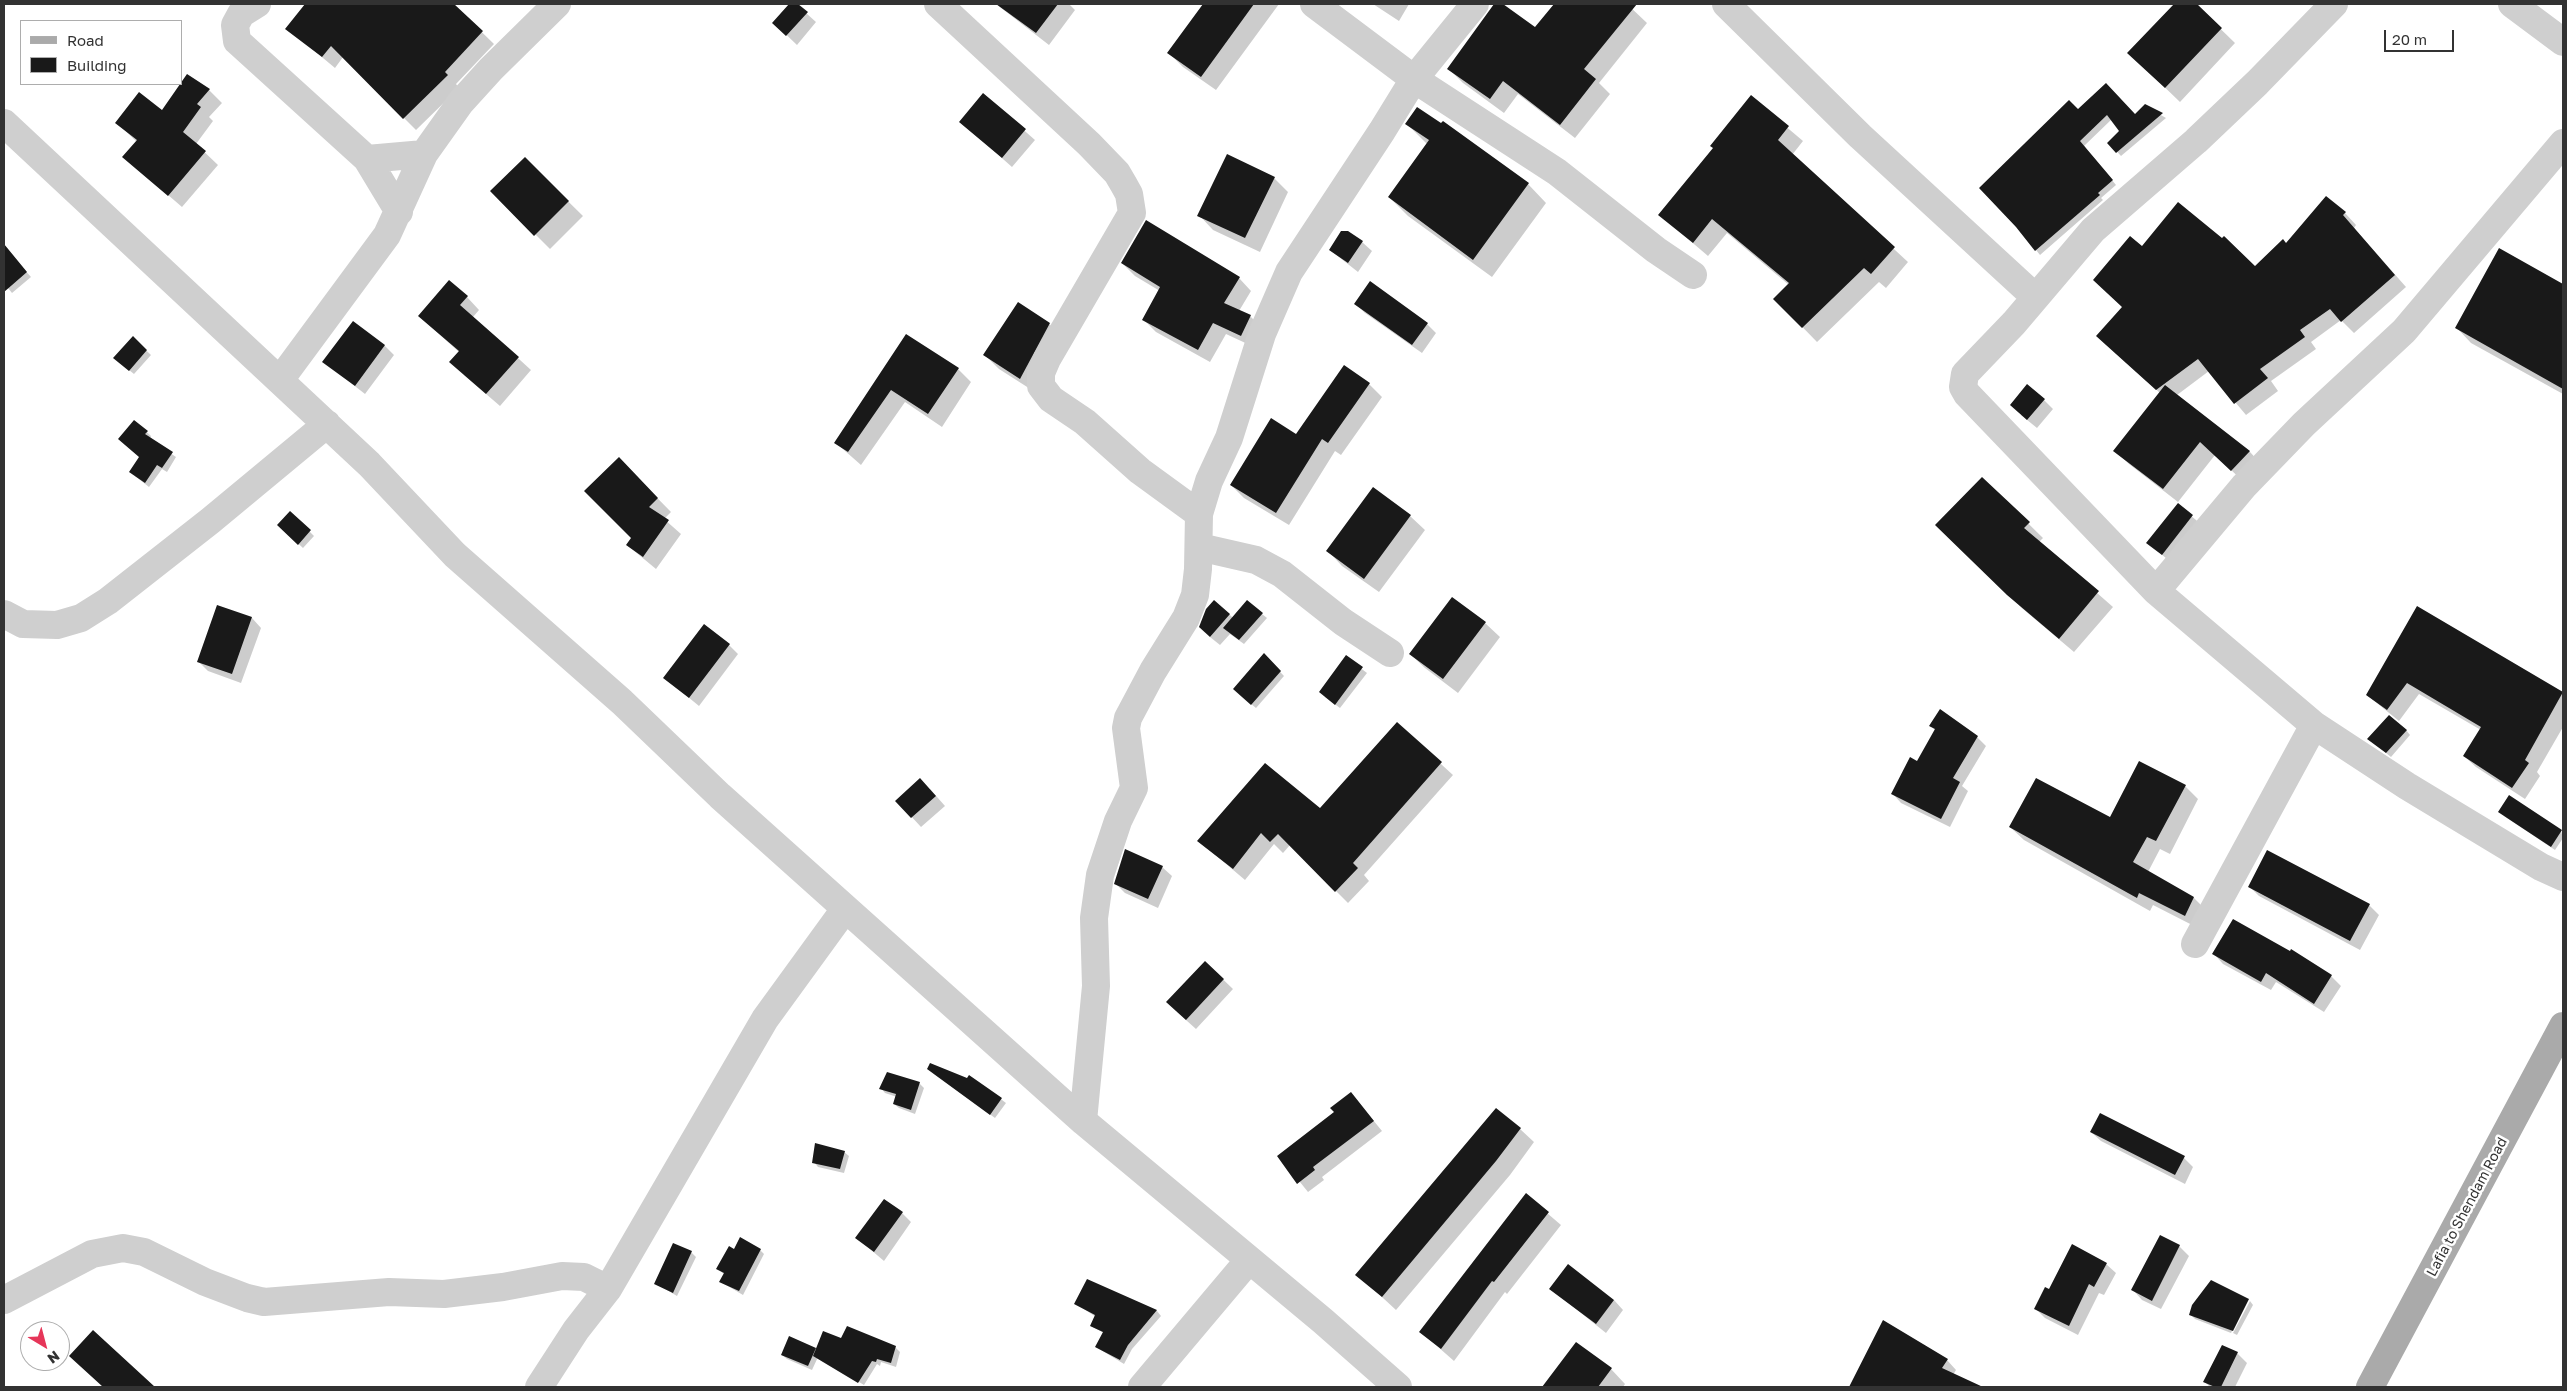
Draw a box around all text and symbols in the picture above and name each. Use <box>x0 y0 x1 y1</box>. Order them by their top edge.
legend <box>20 20 182 85</box>
scale bar <box>2387 20 2457 52</box>
text: 20 m <box>2392 30 2427 48</box>
text: Road <box>67 31 104 49</box>
text: Building <box>67 56 127 74</box>
street label: Lafia to Shendam Road <box>2423 1135 2511 1279</box>
north arrow <box>20 1321 70 1371</box>
text: N <box>44 1348 63 1368</box>

